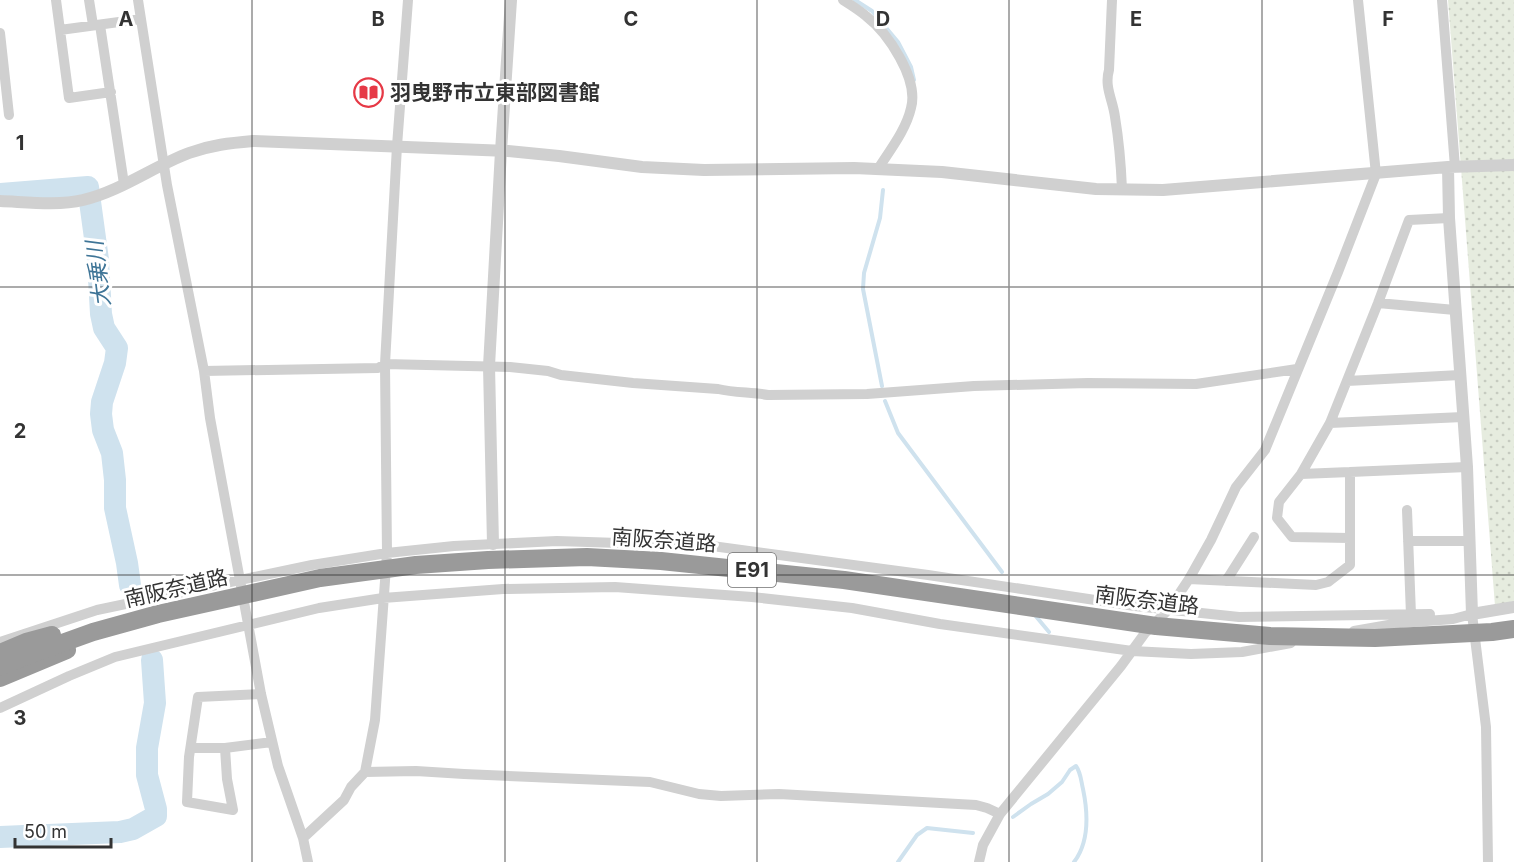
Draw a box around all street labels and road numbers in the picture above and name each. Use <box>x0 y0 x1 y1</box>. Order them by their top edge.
street label: 南阪奈道路 <box>611 524 717 556</box>
road number: E91 <box>728 553 776 587</box>
street label: 南阪奈道路 <box>122 564 230 612</box>
street label: 南阪奈道路 <box>1093 581 1201 619</box>

